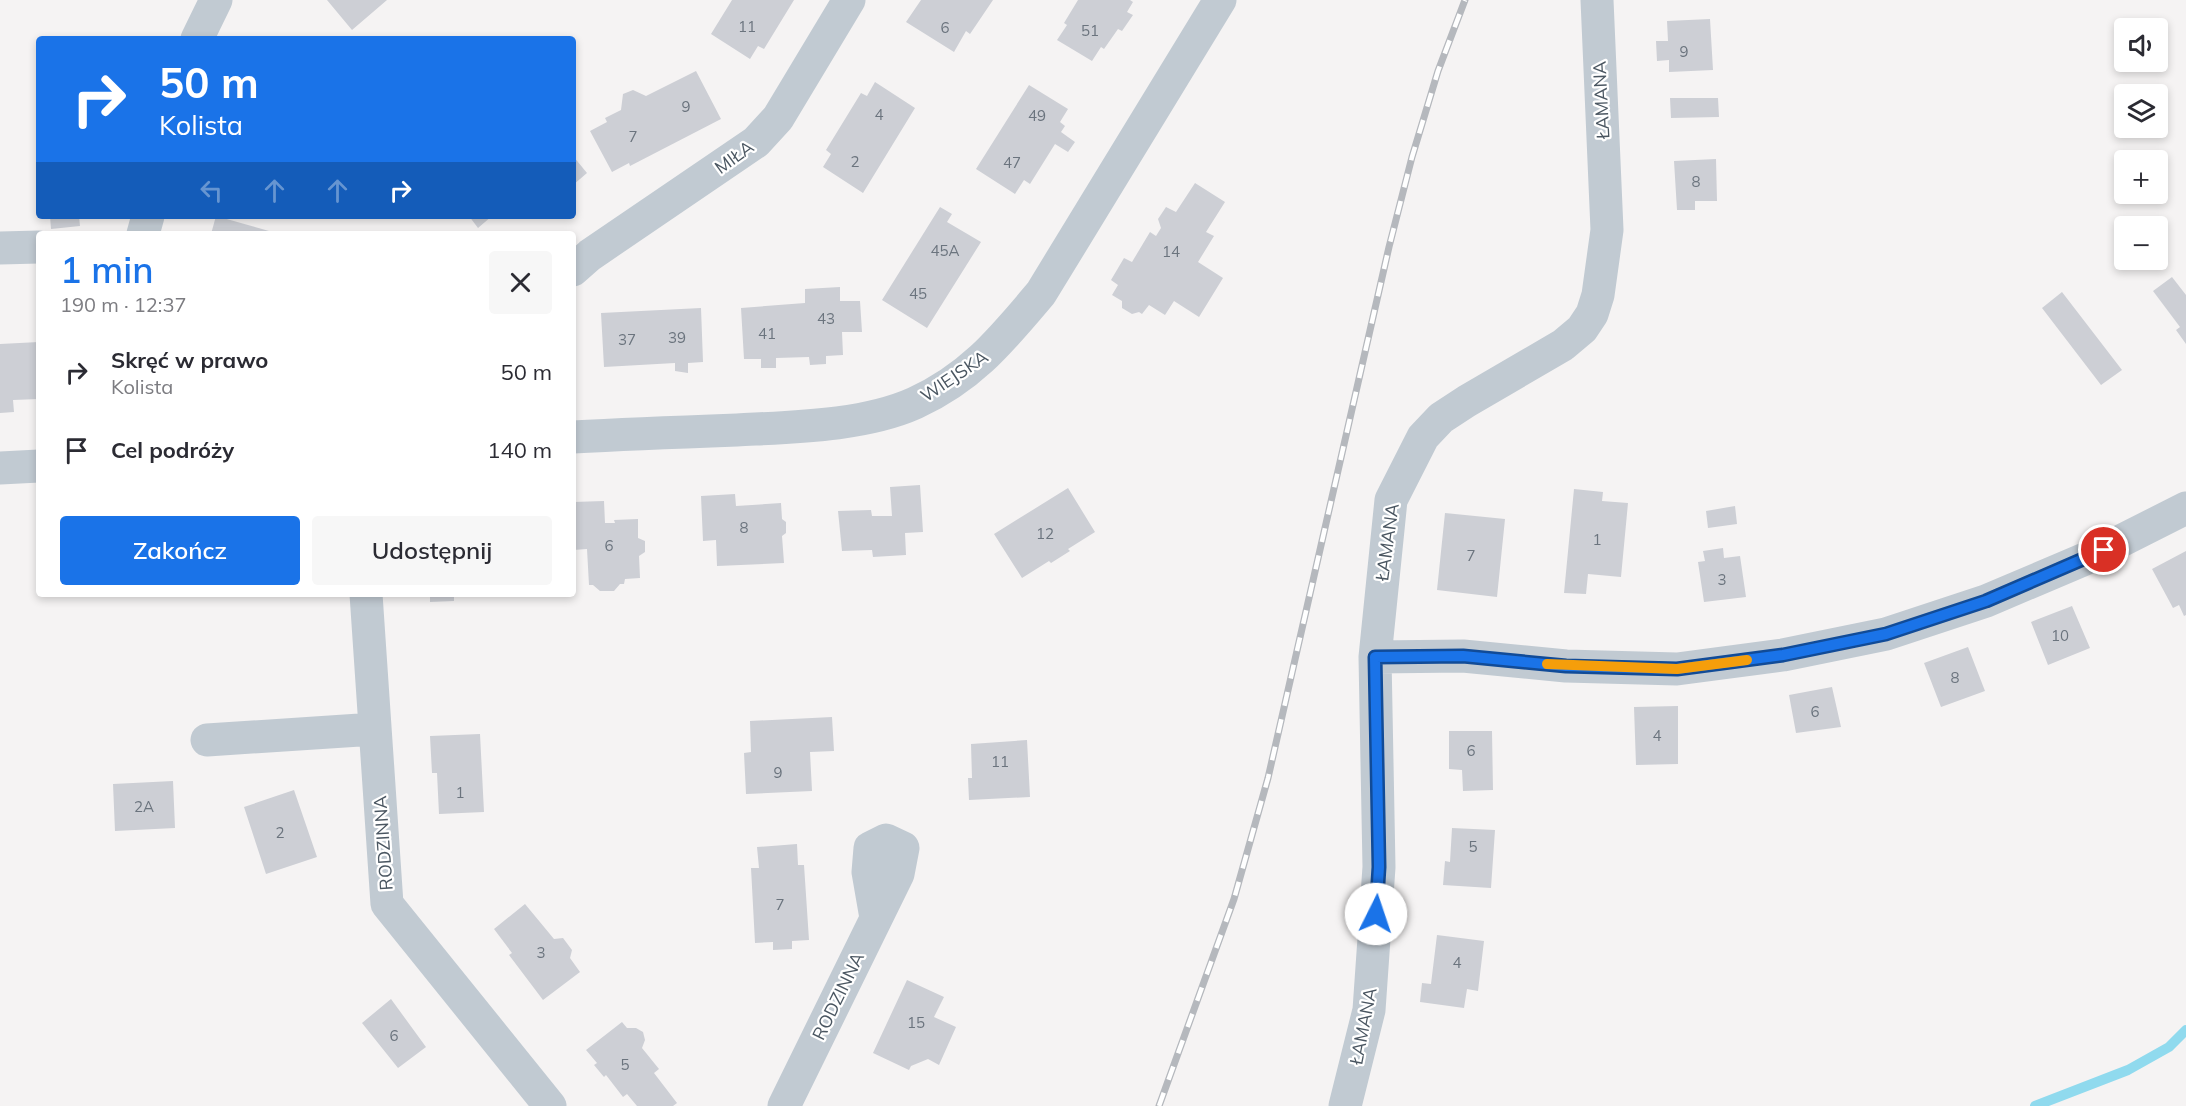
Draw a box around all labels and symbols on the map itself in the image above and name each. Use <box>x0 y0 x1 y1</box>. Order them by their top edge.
house number: 11 <box>738 17 756 36</box>
house number: 6 <box>940 18 950 37</box>
house number: 51 <box>1081 21 1099 40</box>
house number: 9 <box>1679 42 1689 61</box>
street label: ŁAMANA <box>1587 60 1615 141</box>
house number: 9 <box>681 97 691 116</box>
house number: 4 <box>874 105 884 124</box>
house number: 49 <box>1028 106 1046 125</box>
house number: 7 <box>628 127 638 146</box>
street label: MIŁA <box>710 135 758 179</box>
house number: 2 <box>850 152 860 171</box>
house number: 47 <box>1003 153 1021 172</box>
house number: 8 <box>1691 172 1701 191</box>
house number: 45A <box>930 241 960 260</box>
house number: 14 <box>1162 242 1180 261</box>
house number: 45 <box>909 284 927 303</box>
house number: 43 <box>817 309 835 328</box>
house number: 41 <box>758 324 776 343</box>
house number: 39 <box>668 328 686 347</box>
house number: 37 <box>618 330 636 349</box>
street label: WIEJSKA <box>916 345 992 407</box>
street label: ŁAMANA <box>1370 502 1404 583</box>
house number: 8 <box>739 518 749 537</box>
house number: 12 <box>1036 524 1054 543</box>
pin <box>2078 524 2129 575</box>
house number: 1 <box>1592 530 1602 549</box>
house number: 6 <box>604 536 614 555</box>
house number: 7 <box>1466 546 1476 565</box>
house number: 3 <box>1717 570 1727 589</box>
house number: 10 <box>2051 626 2069 645</box>
house number: 8 <box>1950 668 1960 687</box>
house number: 6 <box>1810 702 1820 721</box>
house number: 4 <box>1652 726 1662 745</box>
house number: 6 <box>1466 741 1476 760</box>
house number: 11 <box>991 752 1009 771</box>
house number: 9 <box>773 763 783 782</box>
house number: 1 <box>455 783 465 802</box>
street label: RODZINNA <box>368 795 398 891</box>
house number: 2A <box>134 797 154 816</box>
house number: 2 <box>275 823 285 842</box>
house number: 5 <box>1468 837 1478 856</box>
position arrow <box>1344 882 1408 946</box>
house number: 7 <box>775 895 785 914</box>
house number: 3 <box>536 943 546 962</box>
street label: RODZINNA <box>807 948 869 1044</box>
house number: 4 <box>1452 953 1462 972</box>
street label: ŁAMANA <box>1344 986 1382 1067</box>
house number: 15 <box>907 1013 925 1032</box>
house number: 6 <box>389 1026 399 1045</box>
house number: 5 <box>620 1055 630 1074</box>

